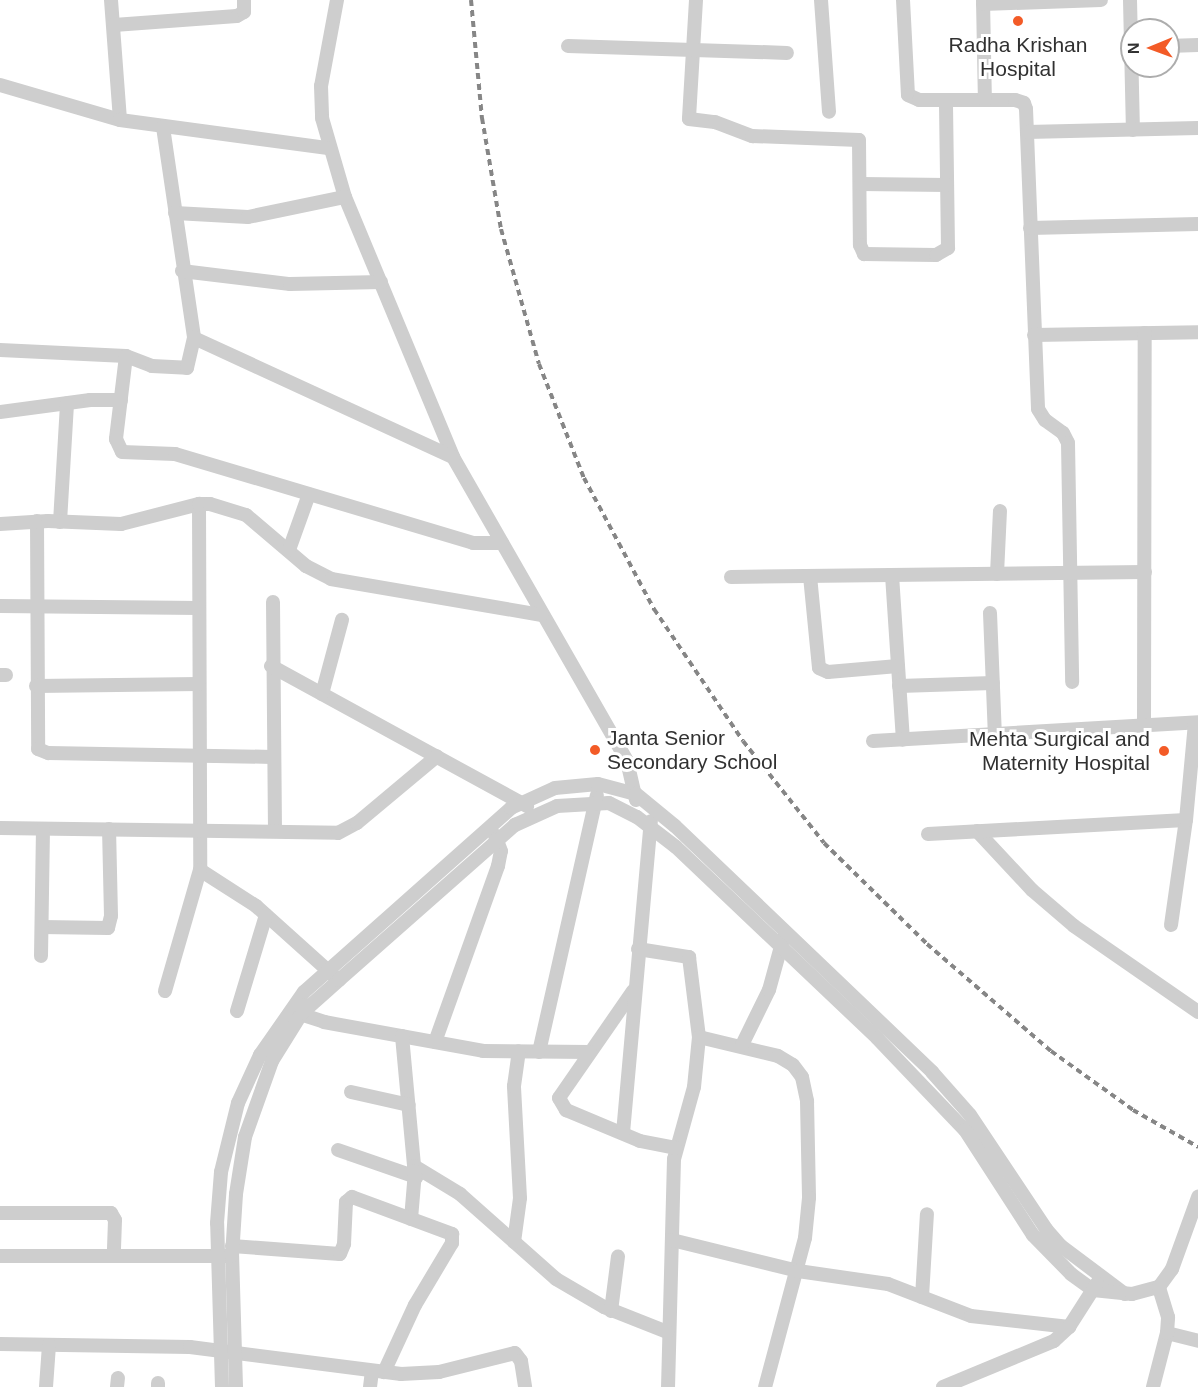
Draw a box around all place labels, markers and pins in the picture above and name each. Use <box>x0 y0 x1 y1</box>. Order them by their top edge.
marker: Radha Krishan Hospital <box>1009 12 1027 30</box>
place label: Radha Krishan Hospital <box>949 32 1087 82</box>
place label: Janta Senior Secondary School <box>607 725 777 775</box>
place label: Mehta Surgical and Maternity Hospital <box>969 726 1150 776</box>
marker: Mehta Surgical and Maternity Hospital <box>1155 742 1173 760</box>
marker: Janta Senior Secondary School <box>588 743 602 757</box>

